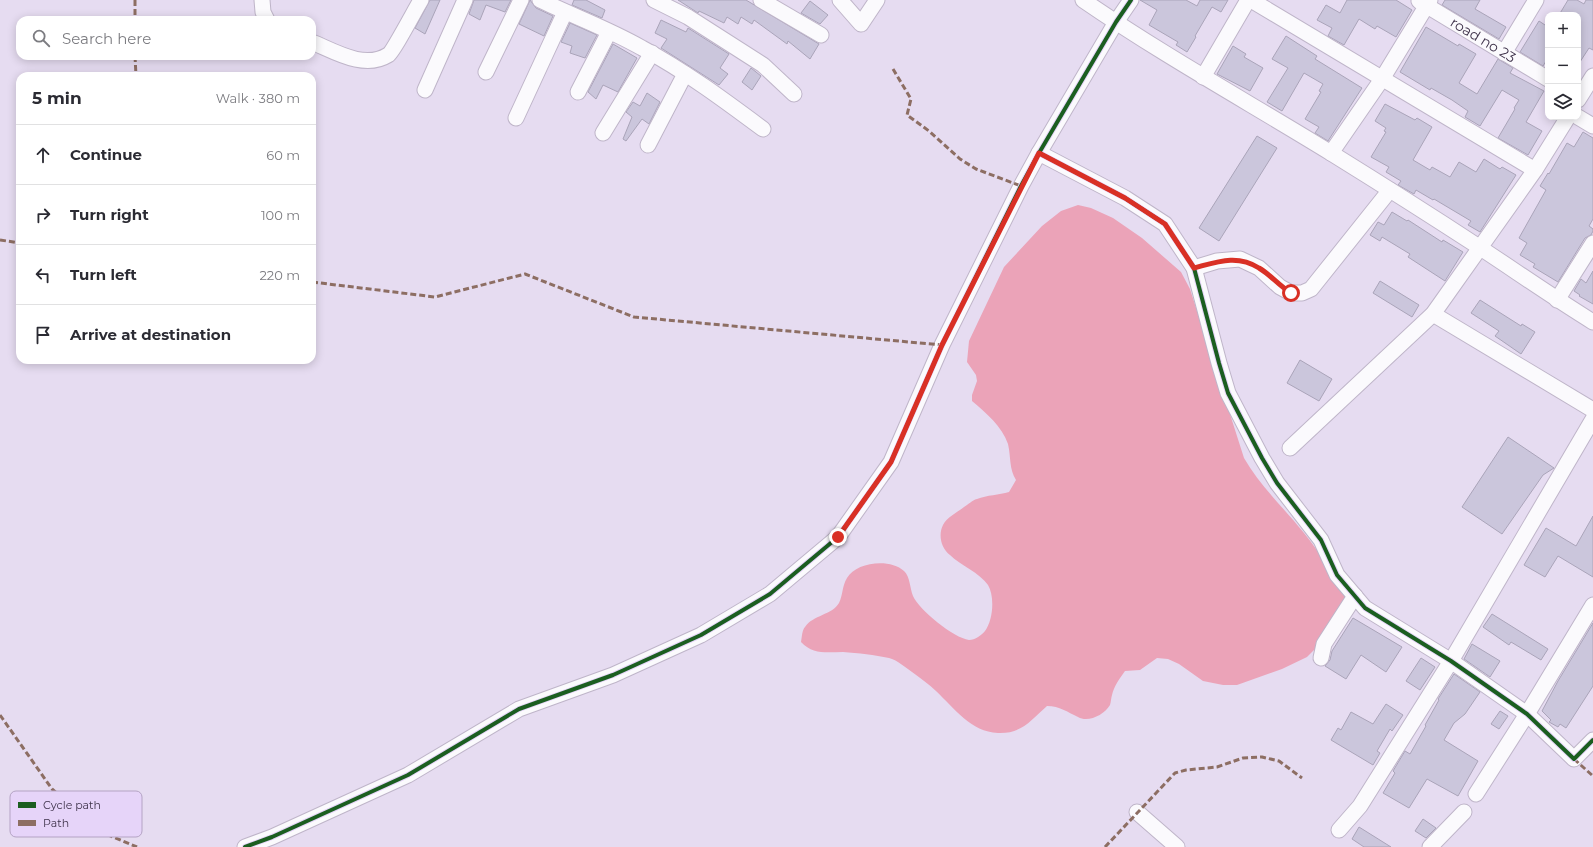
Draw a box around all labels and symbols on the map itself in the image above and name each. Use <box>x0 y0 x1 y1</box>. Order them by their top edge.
street label: road no 23 <box>1447 13 1519 67</box>
route start <box>1282 284 1300 302</box>
route end <box>829 528 847 546</box>
legend <box>10 791 142 837</box>
text: Cycle path <box>43 798 101 812</box>
text: Path <box>43 816 69 830</box>

